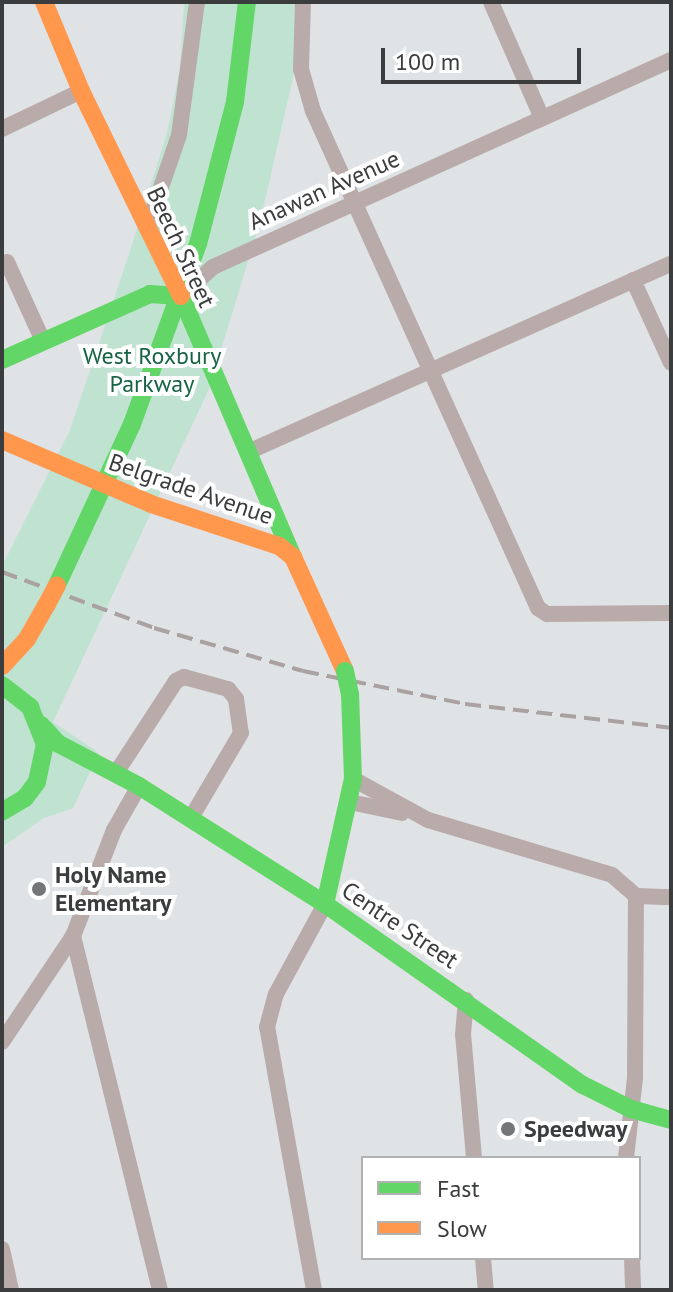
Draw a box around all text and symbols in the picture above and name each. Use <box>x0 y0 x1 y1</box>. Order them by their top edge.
scale bar <box>385 32 585 82</box>
text: 100 m <box>395 46 460 77</box>
street label: Anawan Avenue <box>244 144 404 236</box>
street label: Beech Street <box>141 182 221 312</box>
park label: West Roxbury Parkway <box>83 342 221 398</box>
street label: Belgrade Avenue <box>105 447 277 531</box>
place label: Holy Name Elementary <box>55 861 172 917</box>
street label: Centre Street <box>336 875 464 975</box>
marker: Holy Name Elementary <box>30 880 48 898</box>
place label: Speedway <box>524 1115 628 1143</box>
marker: Speedway <box>499 1120 517 1138</box>
legend <box>361 1156 641 1260</box>
text: Fast <box>437 1173 480 1204</box>
text: Slow <box>437 1213 487 1244</box>

